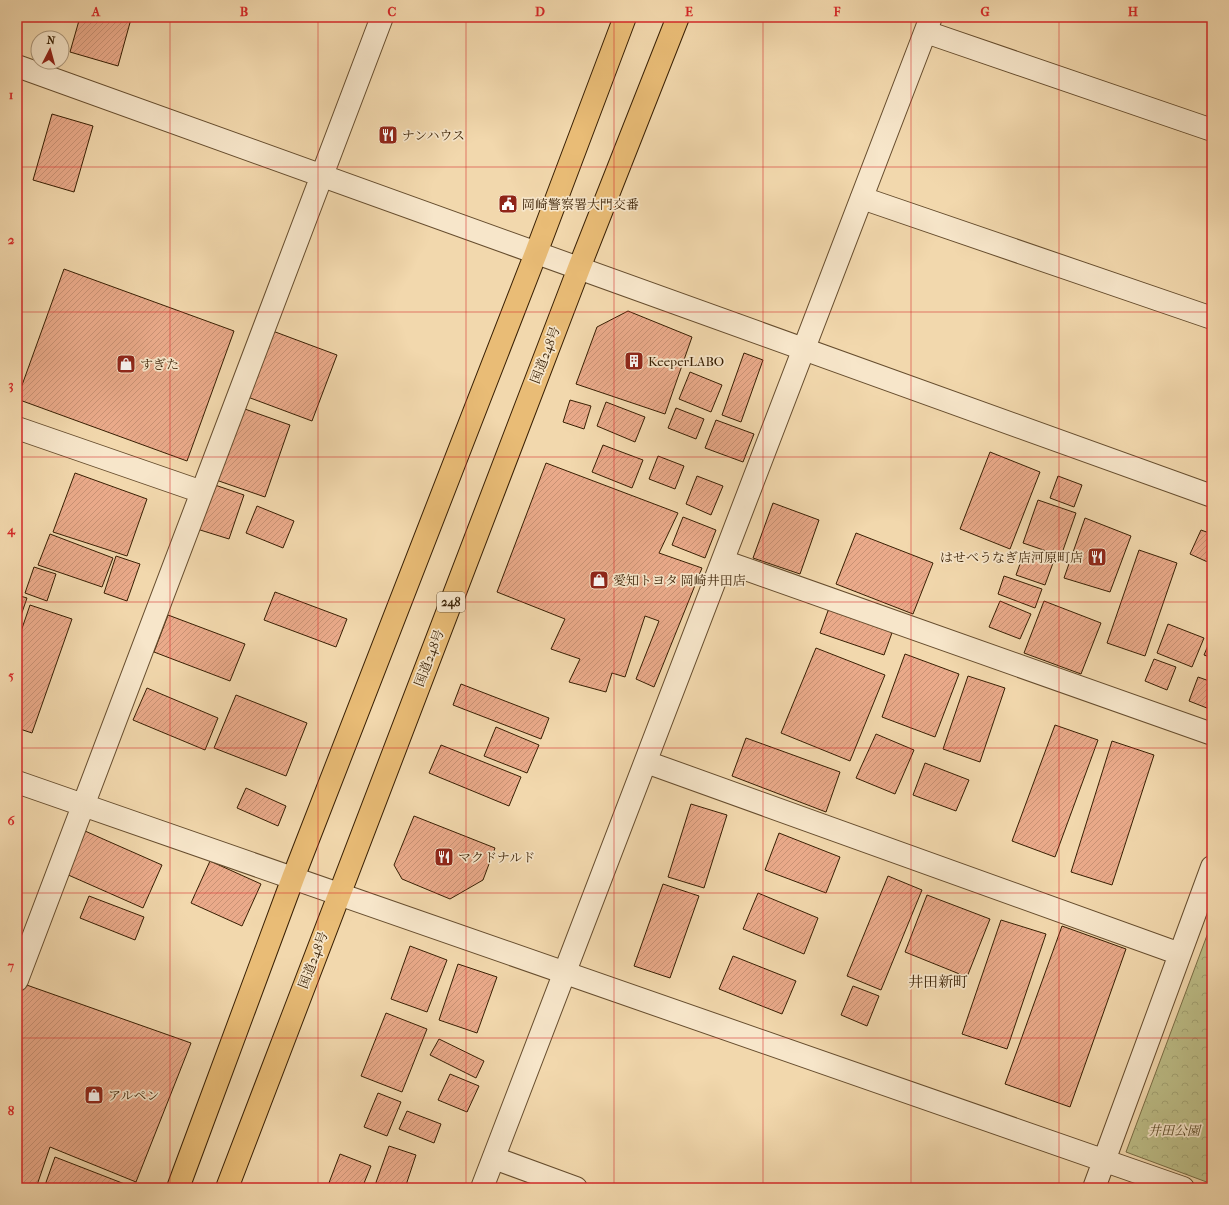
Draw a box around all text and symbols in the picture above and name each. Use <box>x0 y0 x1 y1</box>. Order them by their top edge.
text: A <box>91 4 101 19</box>
text: B <box>240 4 249 19</box>
text: C <box>388 4 397 19</box>
text: D <box>535 4 545 19</box>
text: E <box>685 4 693 19</box>
text: F <box>833 4 841 19</box>
text: G <box>980 4 990 19</box>
text: H <box>1128 4 1139 19</box>
north arrow <box>30 30 70 70</box>
text: N <box>46 34 56 48</box>
text: 1 <box>9 87 14 102</box>
restaurant icon: ナンハウス <box>377 124 399 146</box>
place label: ナンハウス <box>402 128 465 143</box>
public building icon: 岡崎警察署大門交番 <box>497 193 519 215</box>
place label: 岡崎警察署大門交番 <box>522 197 639 212</box>
text: 2 <box>8 232 15 247</box>
street label: 国道248号 <box>527 324 563 386</box>
building icon: KeeperLABO <box>623 350 645 372</box>
shop icon: すぎた <box>115 353 137 375</box>
place label: KeeperLABO <box>648 354 724 369</box>
place label: すぎた <box>140 357 179 372</box>
text: 3 <box>8 377 14 393</box>
text: 4 <box>6 522 16 538</box>
restaurant icon: はせべうなぎ店河原町店 <box>1086 546 1108 568</box>
place label: はせべうなぎ店河原町店 <box>940 550 1083 565</box>
shop icon: 愛知トヨタ 岡崎井田店 <box>588 569 610 591</box>
place label: 愛知トヨタ 岡崎井田店 <box>613 573 746 588</box>
road number: 248 <box>437 592 465 612</box>
street label: 国道248号 <box>411 627 447 689</box>
text: 5 <box>8 668 14 683</box>
text: 6 <box>7 813 15 828</box>
restaurant icon: マクドナルド <box>433 846 455 868</box>
place label: マクドナルド <box>458 850 535 865</box>
street label: 国道248号 <box>295 929 331 991</box>
text: 7 <box>7 958 15 973</box>
district label: 井田新町 <box>908 973 968 991</box>
shop icon: アルペン <box>83 1084 105 1106</box>
place label: アルペン <box>108 1088 159 1103</box>
text: 8 <box>8 1103 15 1118</box>
park label: 井田公園 <box>1148 1123 1202 1138</box>

